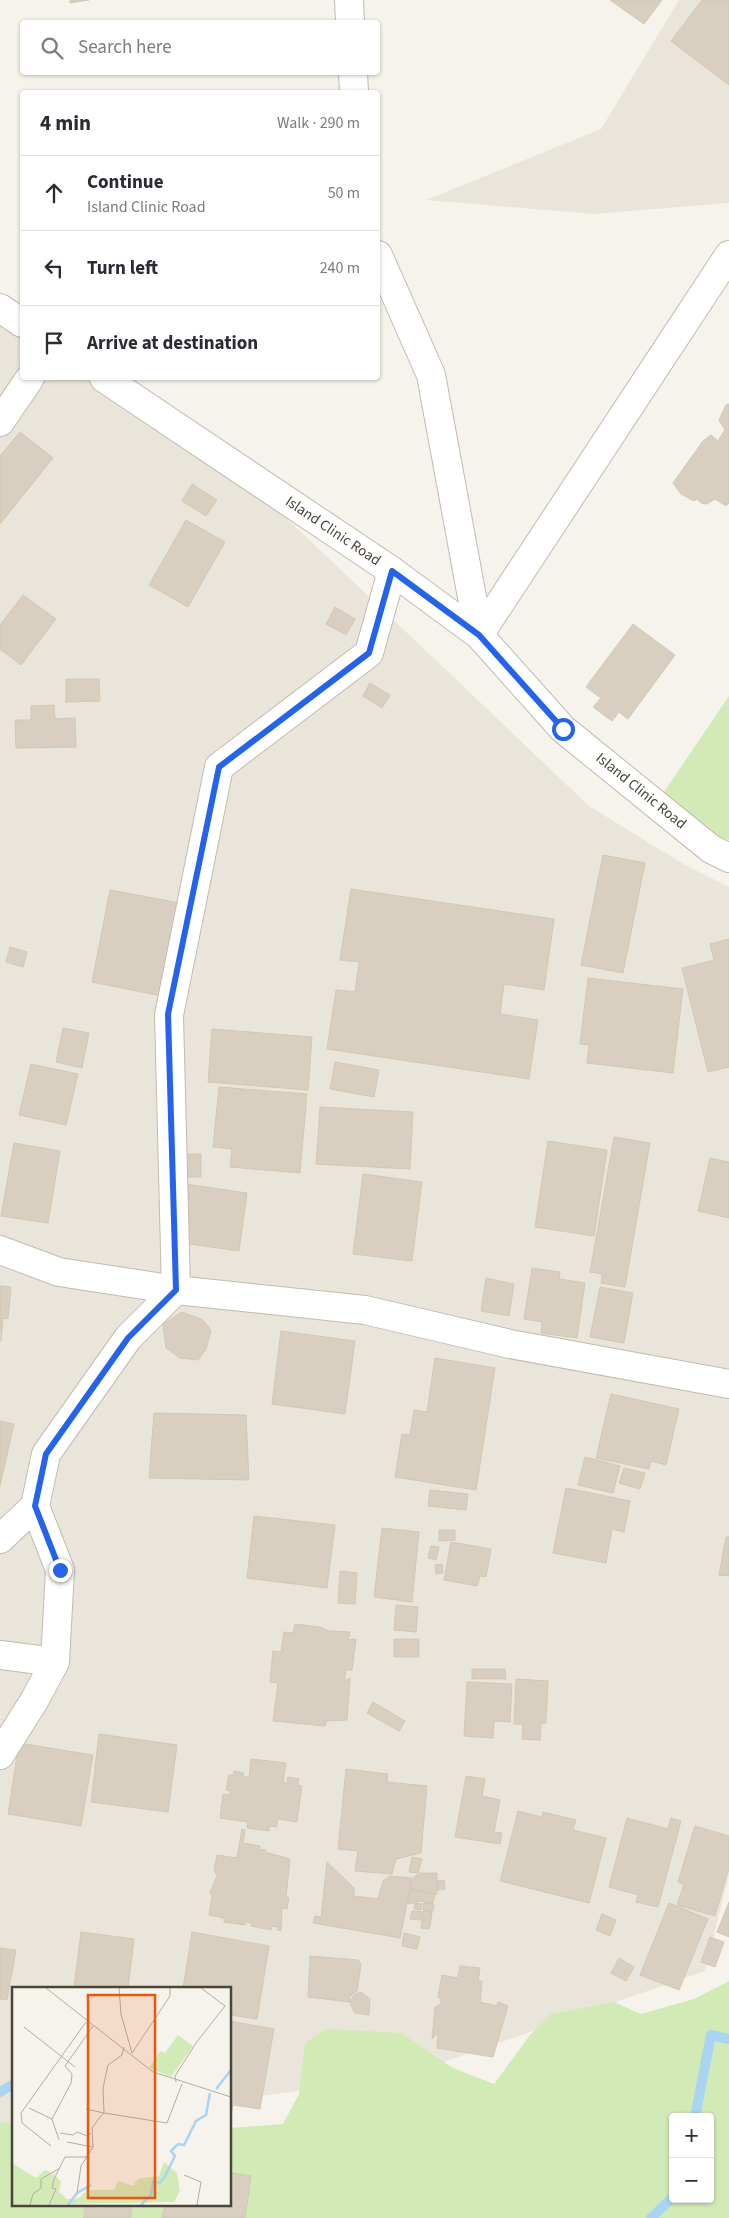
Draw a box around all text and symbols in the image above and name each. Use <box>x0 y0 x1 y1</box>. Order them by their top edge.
search box <box>20 20 380 75</box>
icon: search <box>38 34 66 62</box>
text: Search here <box>78 34 172 61</box>
text: 4 min <box>40 108 91 138</box>
text: Walk · 290 m <box>277 112 360 134</box>
text: Continue <box>87 169 164 196</box>
icon: ahead <box>40 179 68 207</box>
text: 50 m <box>328 182 360 204</box>
text: Island Clinic Road <box>87 196 206 218</box>
icon: left <box>40 254 68 282</box>
text: Turn left <box>87 255 158 282</box>
text: 240 m <box>320 257 360 279</box>
icon: arrive <box>40 329 68 357</box>
text: Arrive at destination <box>87 330 258 357</box>
street label: Island Clinic Road <box>281 491 385 571</box>
route start <box>552 718 575 741</box>
street label: Island Clinic Road <box>591 748 691 834</box>
route end <box>49 1559 72 1582</box>
inset map <box>12 1987 231 2206</box>
map controls <box>669 2113 714 2203</box>
button: + <box>669 2113 714 2158</box>
button: − <box>669 2158 714 2203</box>

